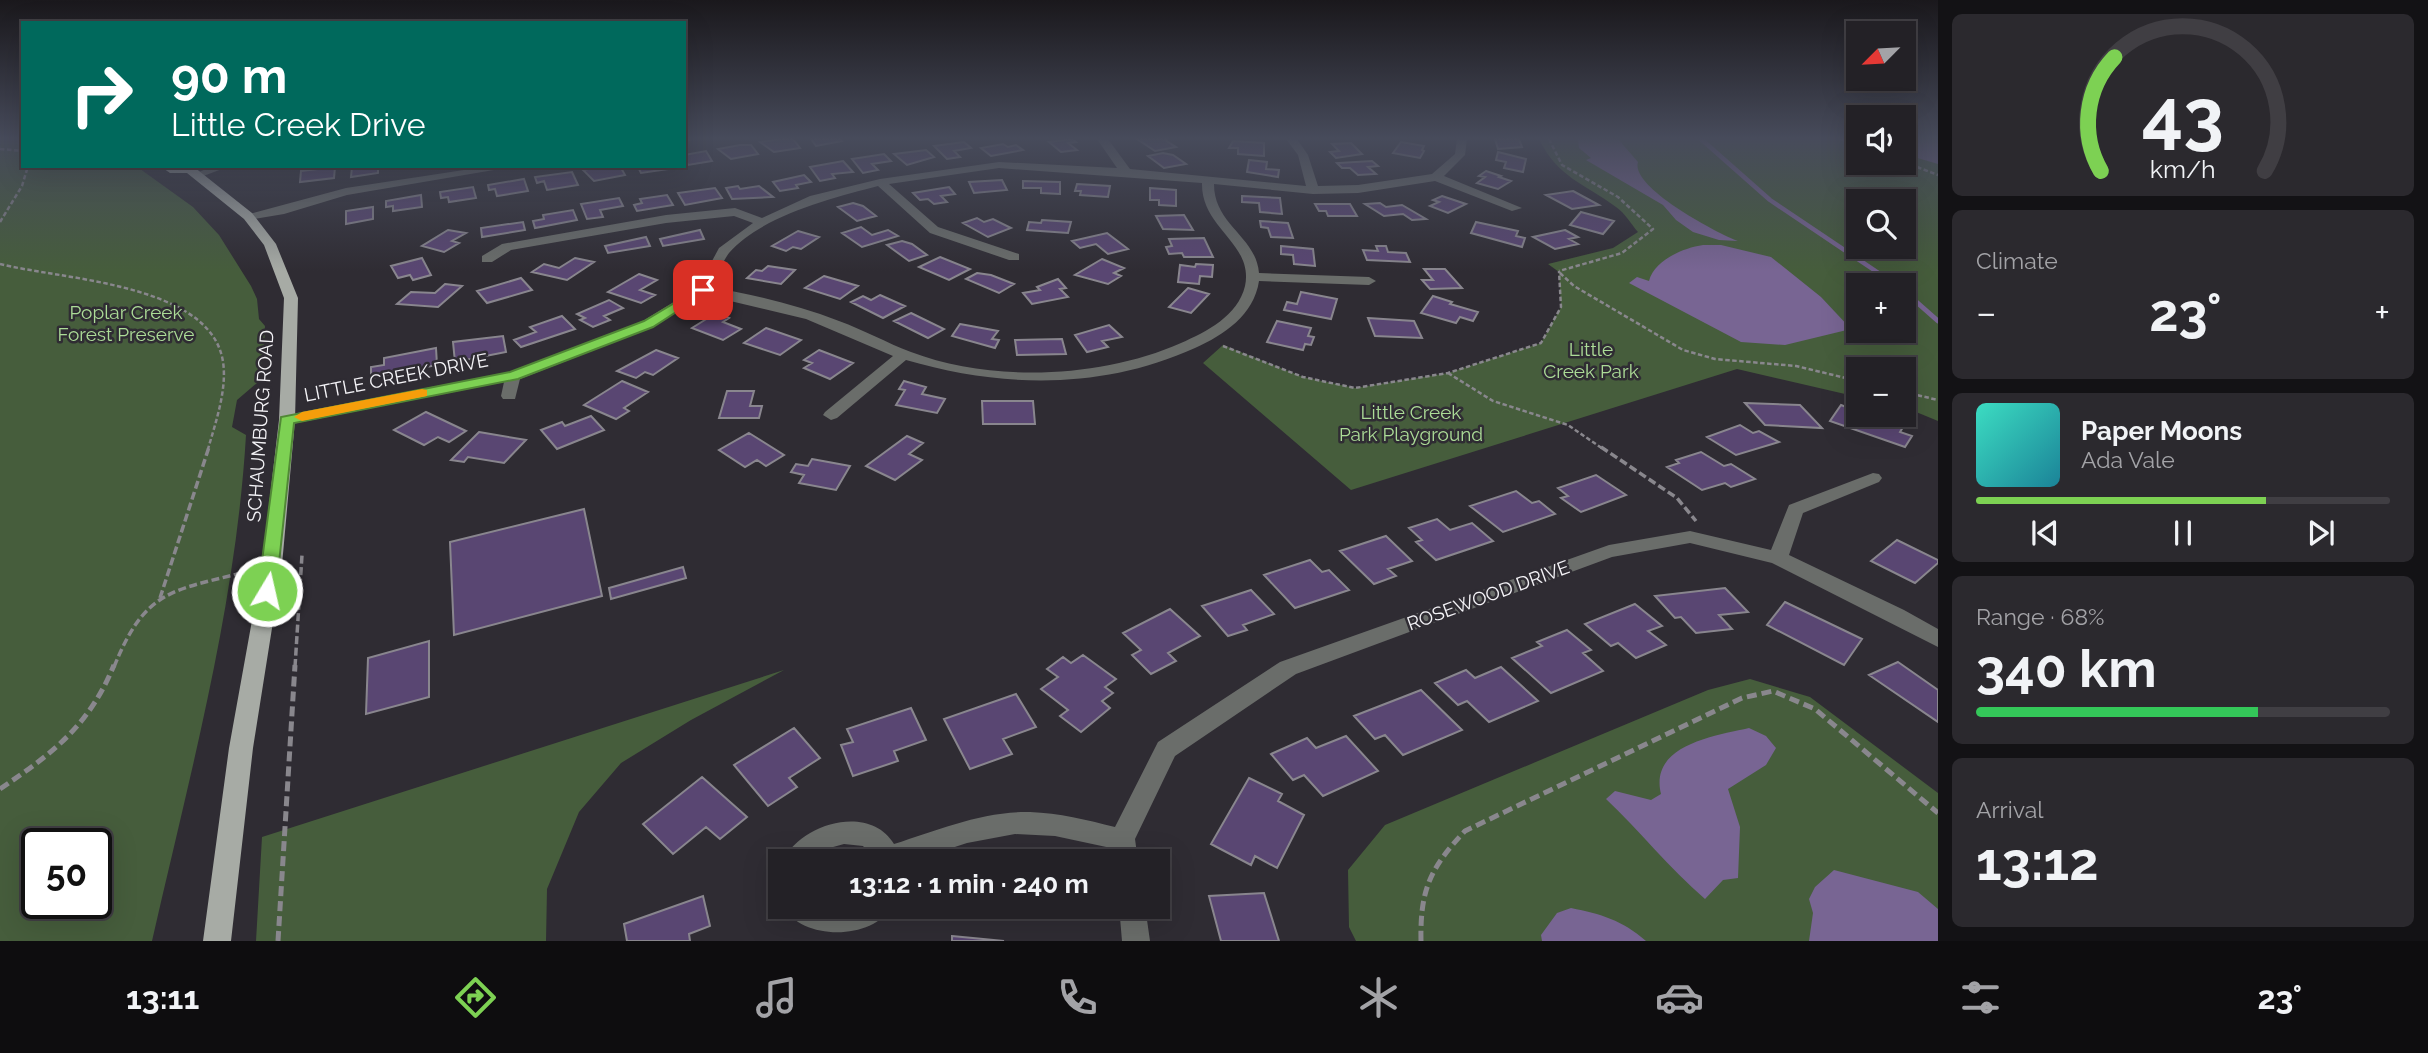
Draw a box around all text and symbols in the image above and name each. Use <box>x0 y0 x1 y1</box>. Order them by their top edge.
north arrow <box>1846 21 1916 91</box>
map controls <box>1846 21 1916 427</box>
text: 90 m <box>171 47 287 104</box>
icon: right <box>56 49 147 140</box>
text: 43 <box>2142 73 2224 158</box>
button: sound <box>1846 105 1916 175</box>
text: Little Creek Drive <box>171 106 425 143</box>
text: km/h <box>2150 154 2216 184</box>
button: search <box>1846 189 1916 259</box>
text: Climate <box>1976 247 2058 274</box>
pin <box>673 260 733 320</box>
icon: arrive <box>684 271 722 309</box>
button: + <box>1846 273 1916 343</box>
text: 23° <box>2149 282 2222 343</box>
text: − <box>1976 290 1996 335</box>
text: + <box>2374 290 2390 335</box>
park label: Poplar Creek Forest Preserve <box>57 301 195 345</box>
street label: SCHAUMBURG ROAD <box>242 329 278 523</box>
park label: Little Creek Park <box>1543 338 1639 382</box>
street label: LITTLE CREEK DRIVE <box>302 348 490 406</box>
button: − <box>1846 357 1916 427</box>
park label: Little Creek Park Playground <box>1339 401 1483 445</box>
text: Paper Moons <box>2081 416 2242 446</box>
text: Ada Vale <box>2081 446 2175 473</box>
icon: previous <box>2026 514 2064 552</box>
icon: pause <box>2164 514 2202 552</box>
icon: next <box>2302 514 2340 552</box>
position arrow <box>230 554 304 628</box>
street label: ROSEWOOD DRIVE <box>1404 555 1572 635</box>
text: Range · 68% <box>1976 603 2105 630</box>
text: 340 km <box>1976 638 2157 699</box>
text: Arrival <box>1976 796 2043 823</box>
speed limit sign: 50 <box>21 828 112 919</box>
text: 13:12 <box>1976 831 2099 892</box>
text: 13:12 · 1 min · 240 m <box>849 869 1089 899</box>
icon: directions <box>451 973 500 1022</box>
icon: music <box>752 973 801 1022</box>
icon: phone <box>1053 973 1102 1022</box>
icon: climate <box>1354 973 1403 1022</box>
icon: car <box>1655 973 1704 1022</box>
icon: filters <box>1956 973 2005 1022</box>
text: 13:11 <box>126 979 199 1016</box>
text: 23° <box>2257 979 2302 1016</box>

